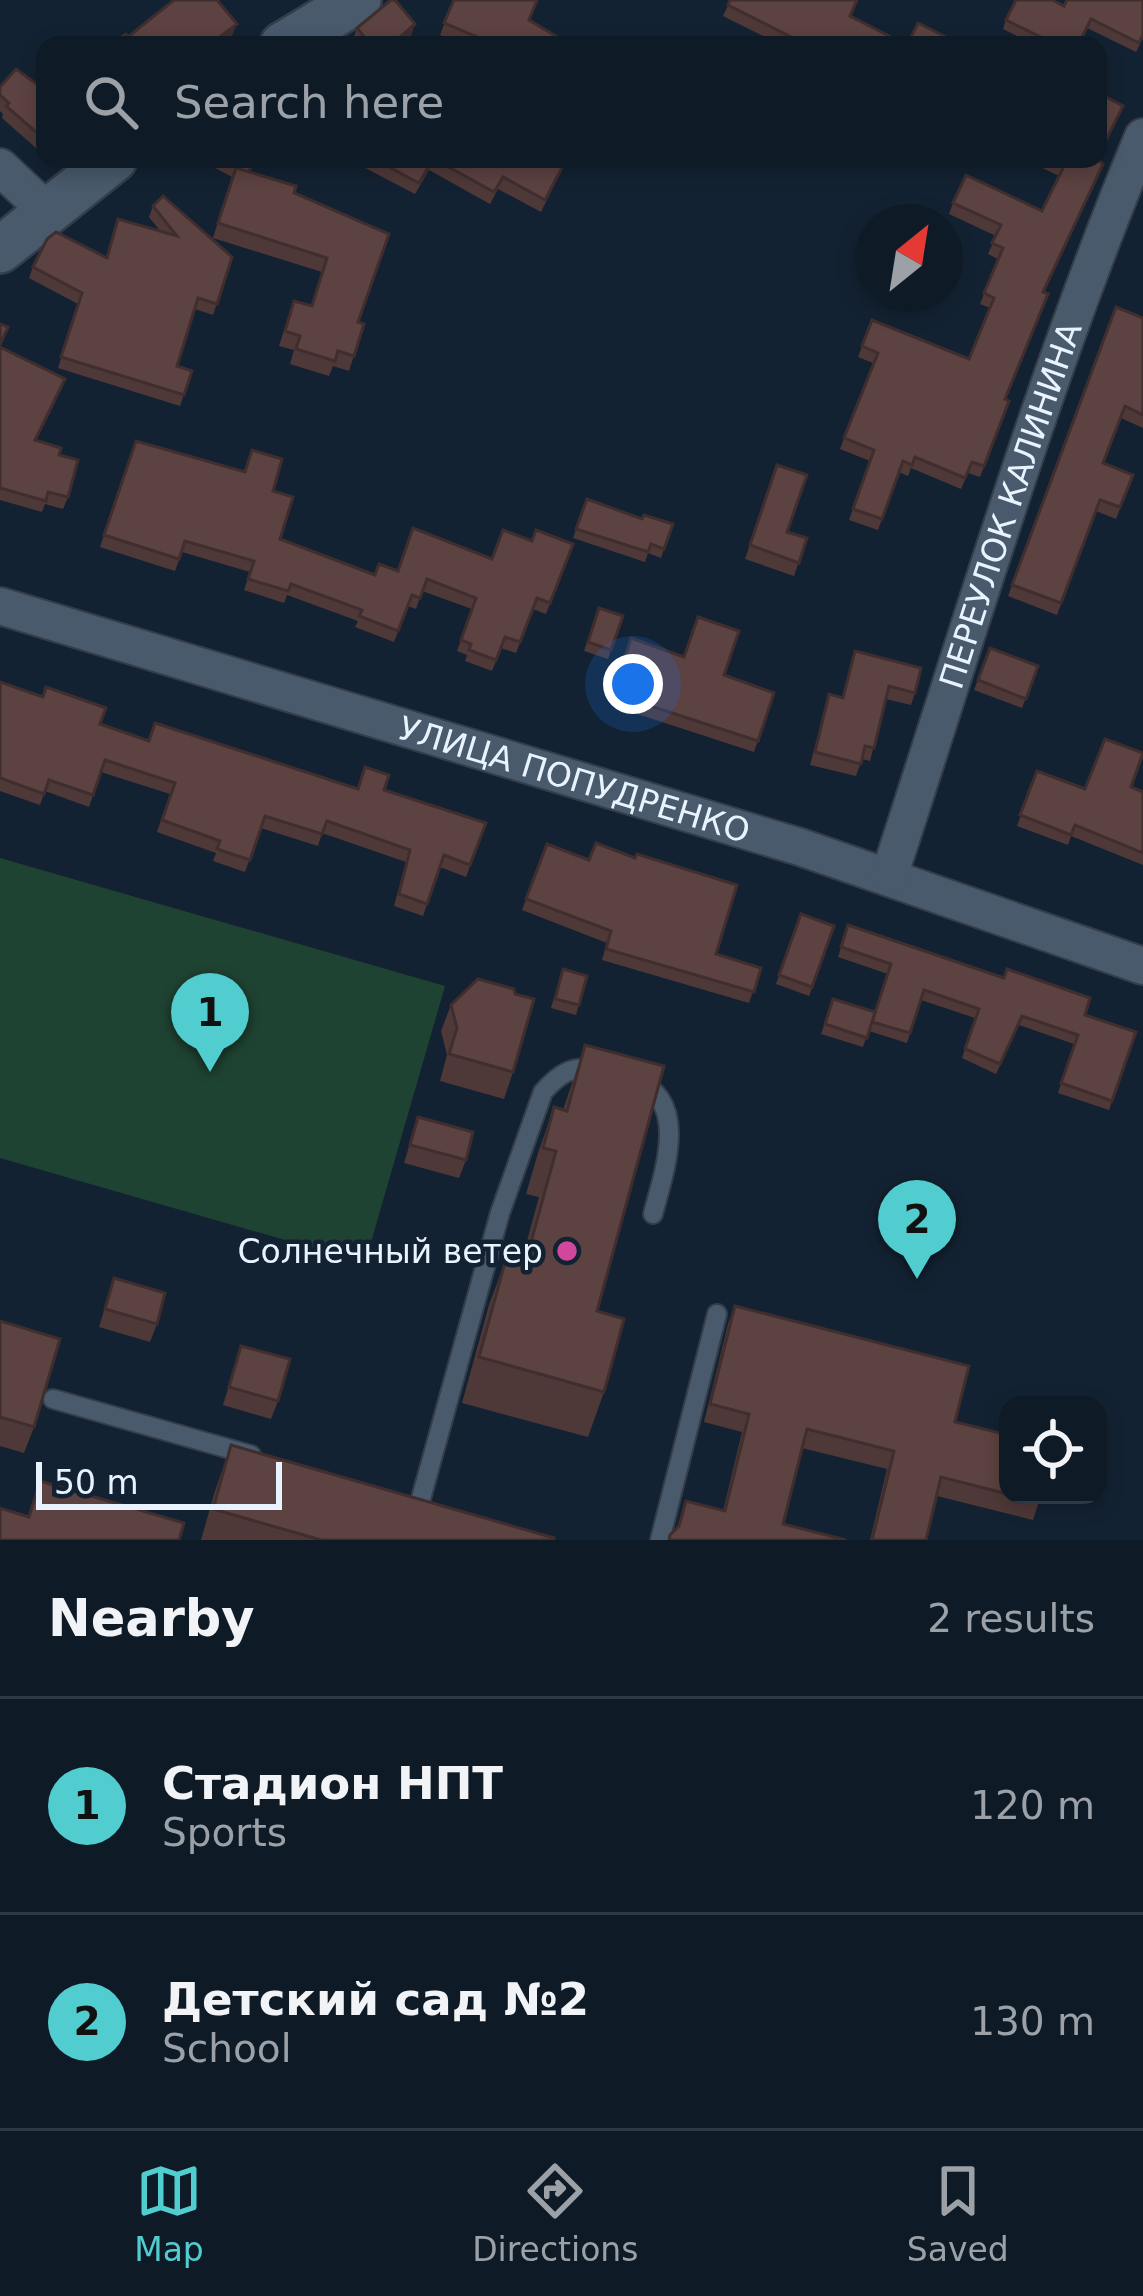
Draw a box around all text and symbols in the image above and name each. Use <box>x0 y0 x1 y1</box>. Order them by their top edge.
search box <box>36 36 1107 168</box>
icon: search <box>78 69 144 135</box>
text: Search here <box>174 76 444 129</box>
north arrow <box>855 204 963 312</box>
street label: ПЕРЕУЛОК КАЛИНИНА <box>931 316 1089 693</box>
your location <box>603 654 663 714</box>
street label: УЛИЦА ПОПУДРЕНКО <box>394 708 755 850</box>
pin: 1 <box>171 973 249 1072</box>
pin: 2 <box>878 1180 956 1279</box>
place label: Солнечный ветер <box>238 1232 543 1271</box>
marker: Солнечный ветер <box>554 1238 580 1264</box>
map controls <box>999 1396 1107 1504</box>
button: locate <box>999 1396 1107 1504</box>
scale bar <box>36 1456 282 1509</box>
text: 50 m <box>54 1463 139 1502</box>
text: Nearby <box>48 1589 255 1648</box>
text: 2 results <box>927 1596 1095 1641</box>
text: Стадион НПТ <box>162 1757 503 1810</box>
text: 1 <box>73 1783 101 1828</box>
text: 120 m <box>970 1783 1095 1828</box>
text: Sports <box>162 1810 287 1855</box>
text: Детский сад №2 <box>162 1973 589 2026</box>
text: 2 <box>73 1999 101 2044</box>
text: 130 m <box>970 1999 1095 2044</box>
text: School <box>162 2026 291 2071</box>
tab: Map <box>134 2158 204 2269</box>
tab: Directions <box>472 2158 638 2269</box>
tab: Saved <box>907 2158 1009 2269</box>

